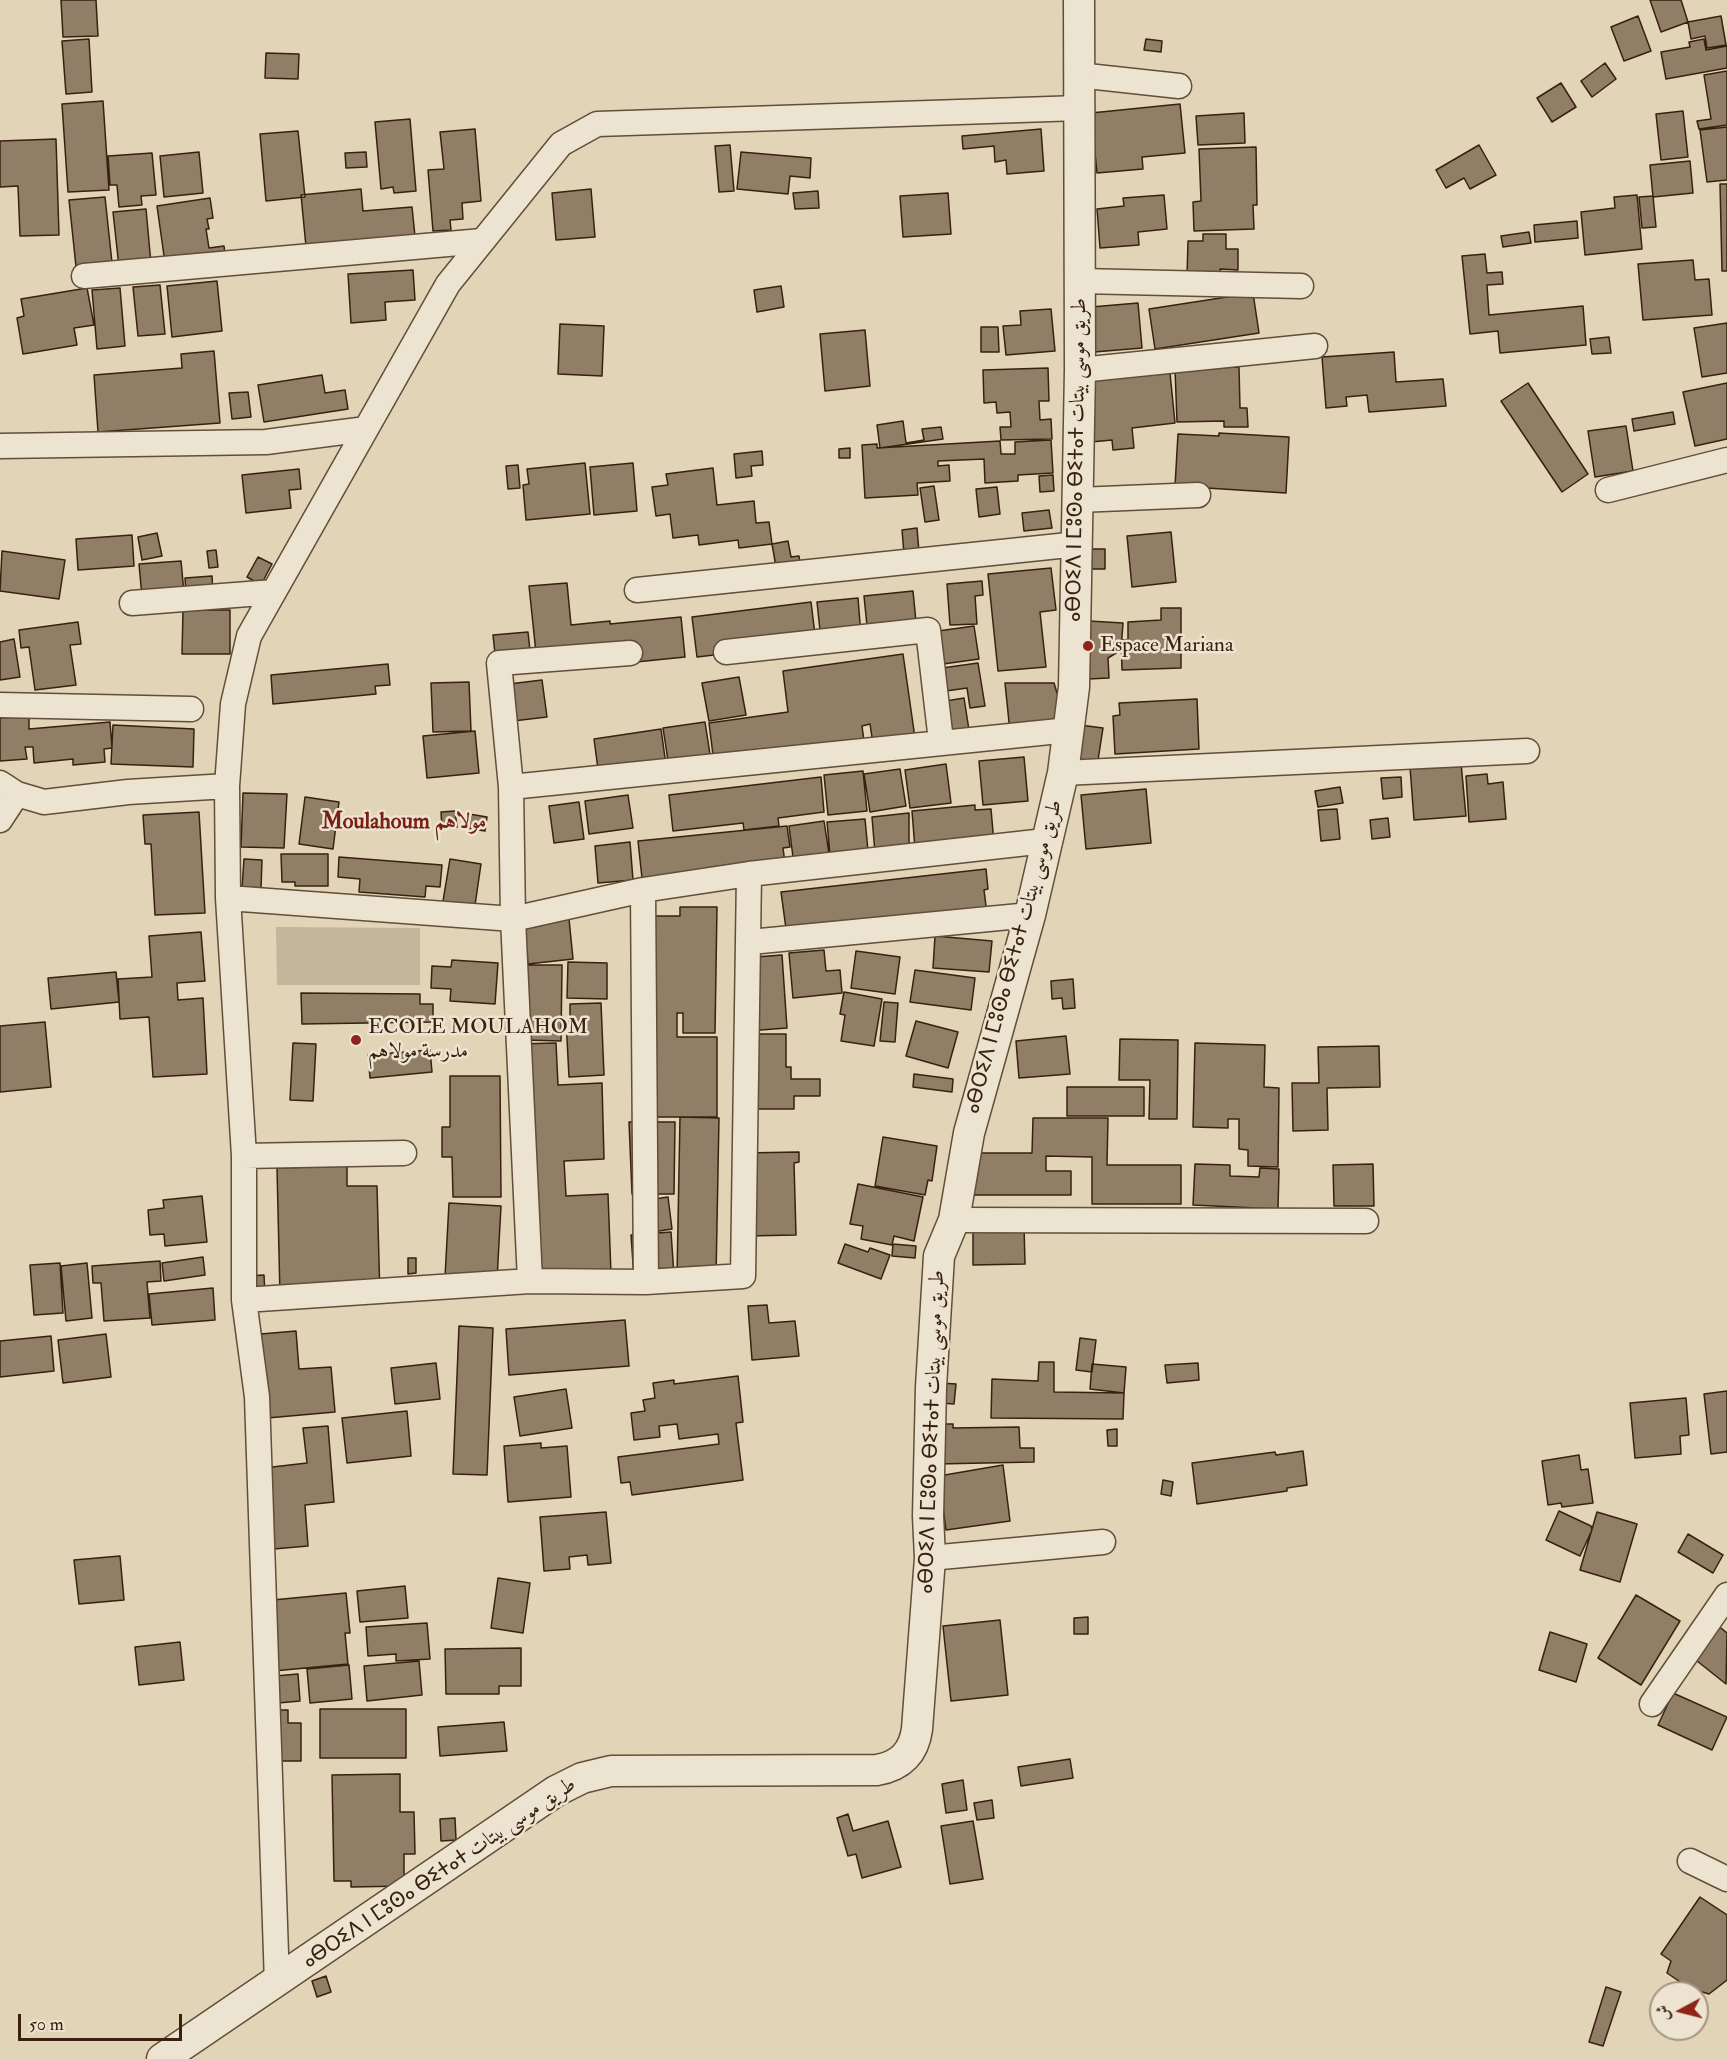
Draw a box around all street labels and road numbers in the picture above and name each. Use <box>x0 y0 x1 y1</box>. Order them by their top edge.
street label: ⴰⴱⵔⵉⴷ ⵏ ⵎⵓⵙⴰ ⴱⵉⵜⴰⵜ طريق موسى بيتات <box>1063 298 1093 622</box>
street label: ⴰⴱⵔⵉⴷ ⵏ ⵎⵓⵙⴰ ⴱⵉⵜⴰⵜ طريق موسى بيتات <box>961 797 1069 1117</box>
street label: ⴰⴱⵔⵉⴷ ⵏ ⵎⵓⵙⴰ ⴱⵉⵜⴰⵜ طريق موسى بيتات <box>915 1270 951 1594</box>
street label: ⴰⴱⵔⵉⴷ ⵏ ⵎⵓⵙⴰ ⴱⵉⵜⴰⵜ طريق موسى بيتات <box>299 1773 581 1975</box>

